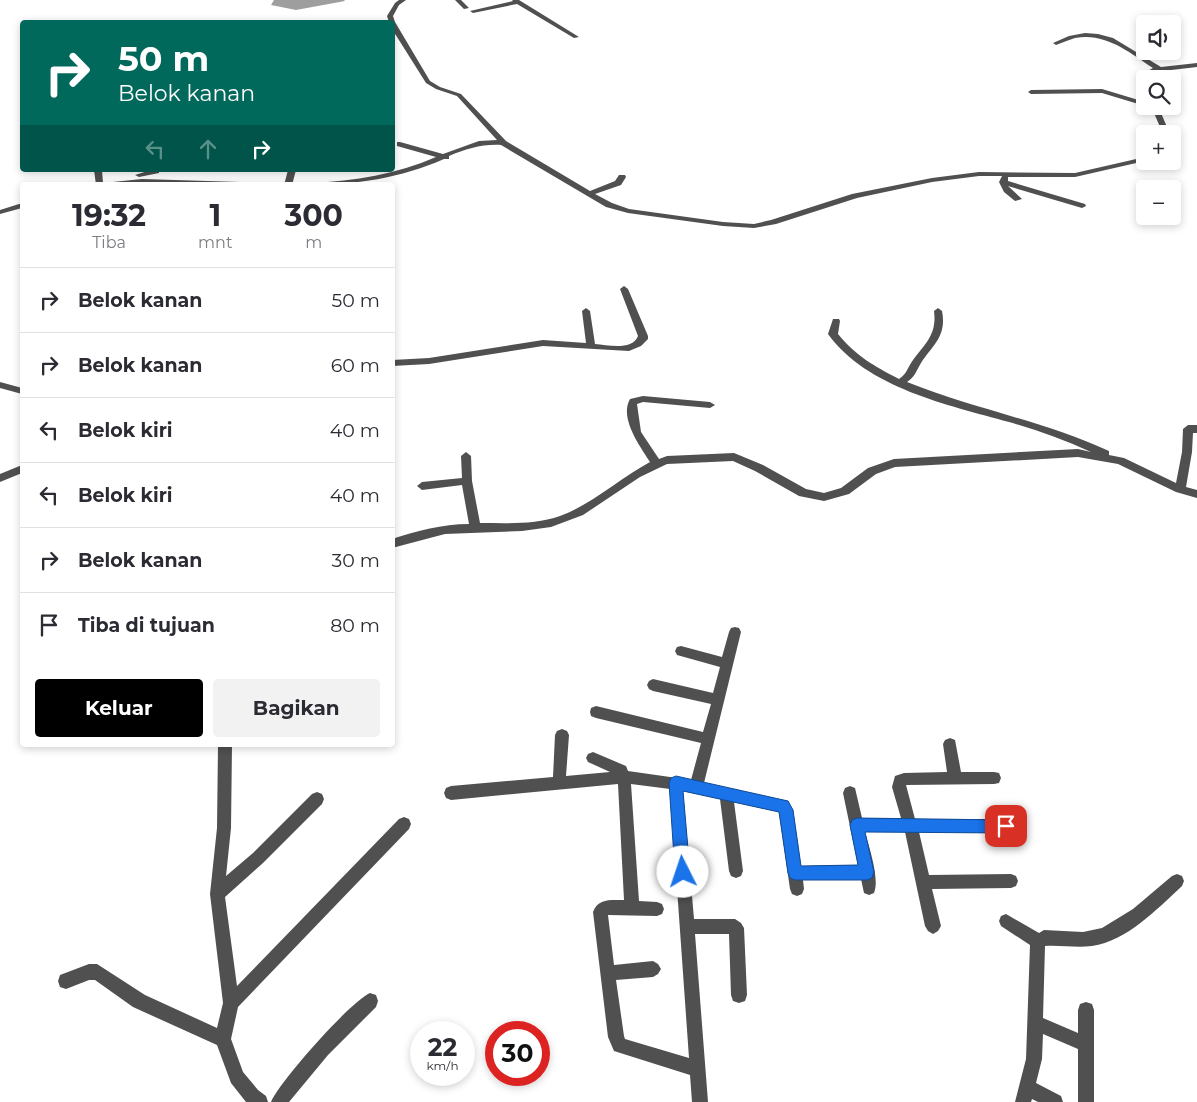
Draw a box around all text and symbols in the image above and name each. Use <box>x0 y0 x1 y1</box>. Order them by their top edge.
map controls <box>1136 15 1181 225</box>
button: sound <box>1136 15 1181 60</box>
text: 50 m <box>118 37 209 80</box>
icon: right <box>35 40 100 105</box>
button: search <box>1136 70 1181 115</box>
text: Belok kanan <box>118 80 255 107</box>
button: + <box>1136 125 1181 170</box>
icon: left <box>141 135 169 163</box>
icon: ahead <box>194 135 222 163</box>
icon: right <box>247 135 275 163</box>
button: − <box>1136 180 1181 225</box>
text: 19:32 <box>72 197 146 234</box>
text: 1 <box>209 197 221 234</box>
text: 300 <box>284 197 343 234</box>
text: Tiba <box>92 233 126 252</box>
text: mnt <box>198 233 232 252</box>
text: m <box>305 233 322 252</box>
icon: right <box>35 286 63 314</box>
text: Belok kanan <box>78 289 202 312</box>
text: 50 m <box>332 289 380 312</box>
icon: right <box>35 351 63 379</box>
text: Belok kanan <box>78 354 202 377</box>
text: 60 m <box>331 354 380 377</box>
icon: left <box>35 416 63 444</box>
text: Belok kiri <box>78 419 173 442</box>
text: 40 m <box>330 419 380 442</box>
icon: left <box>35 481 63 509</box>
text: Belok kiri <box>78 484 173 507</box>
text: 40 m <box>330 484 380 507</box>
icon: right <box>35 546 63 574</box>
text: Belok kanan <box>78 549 202 572</box>
text: 30 m <box>332 549 380 572</box>
icon: arrive <box>35 611 63 639</box>
text: Tiba di tujuan <box>78 614 215 637</box>
text: 80 m <box>330 614 380 637</box>
button: Keluar <box>35 679 203 737</box>
button: Bagikan <box>213 679 380 737</box>
pin <box>985 805 1027 847</box>
icon: arrive <box>992 812 1020 840</box>
position arrow <box>656 845 708 897</box>
speed limit sign: 30 <box>485 1021 550 1086</box>
text: 22 <box>428 1032 457 1062</box>
text: km/h <box>426 1058 459 1073</box>

